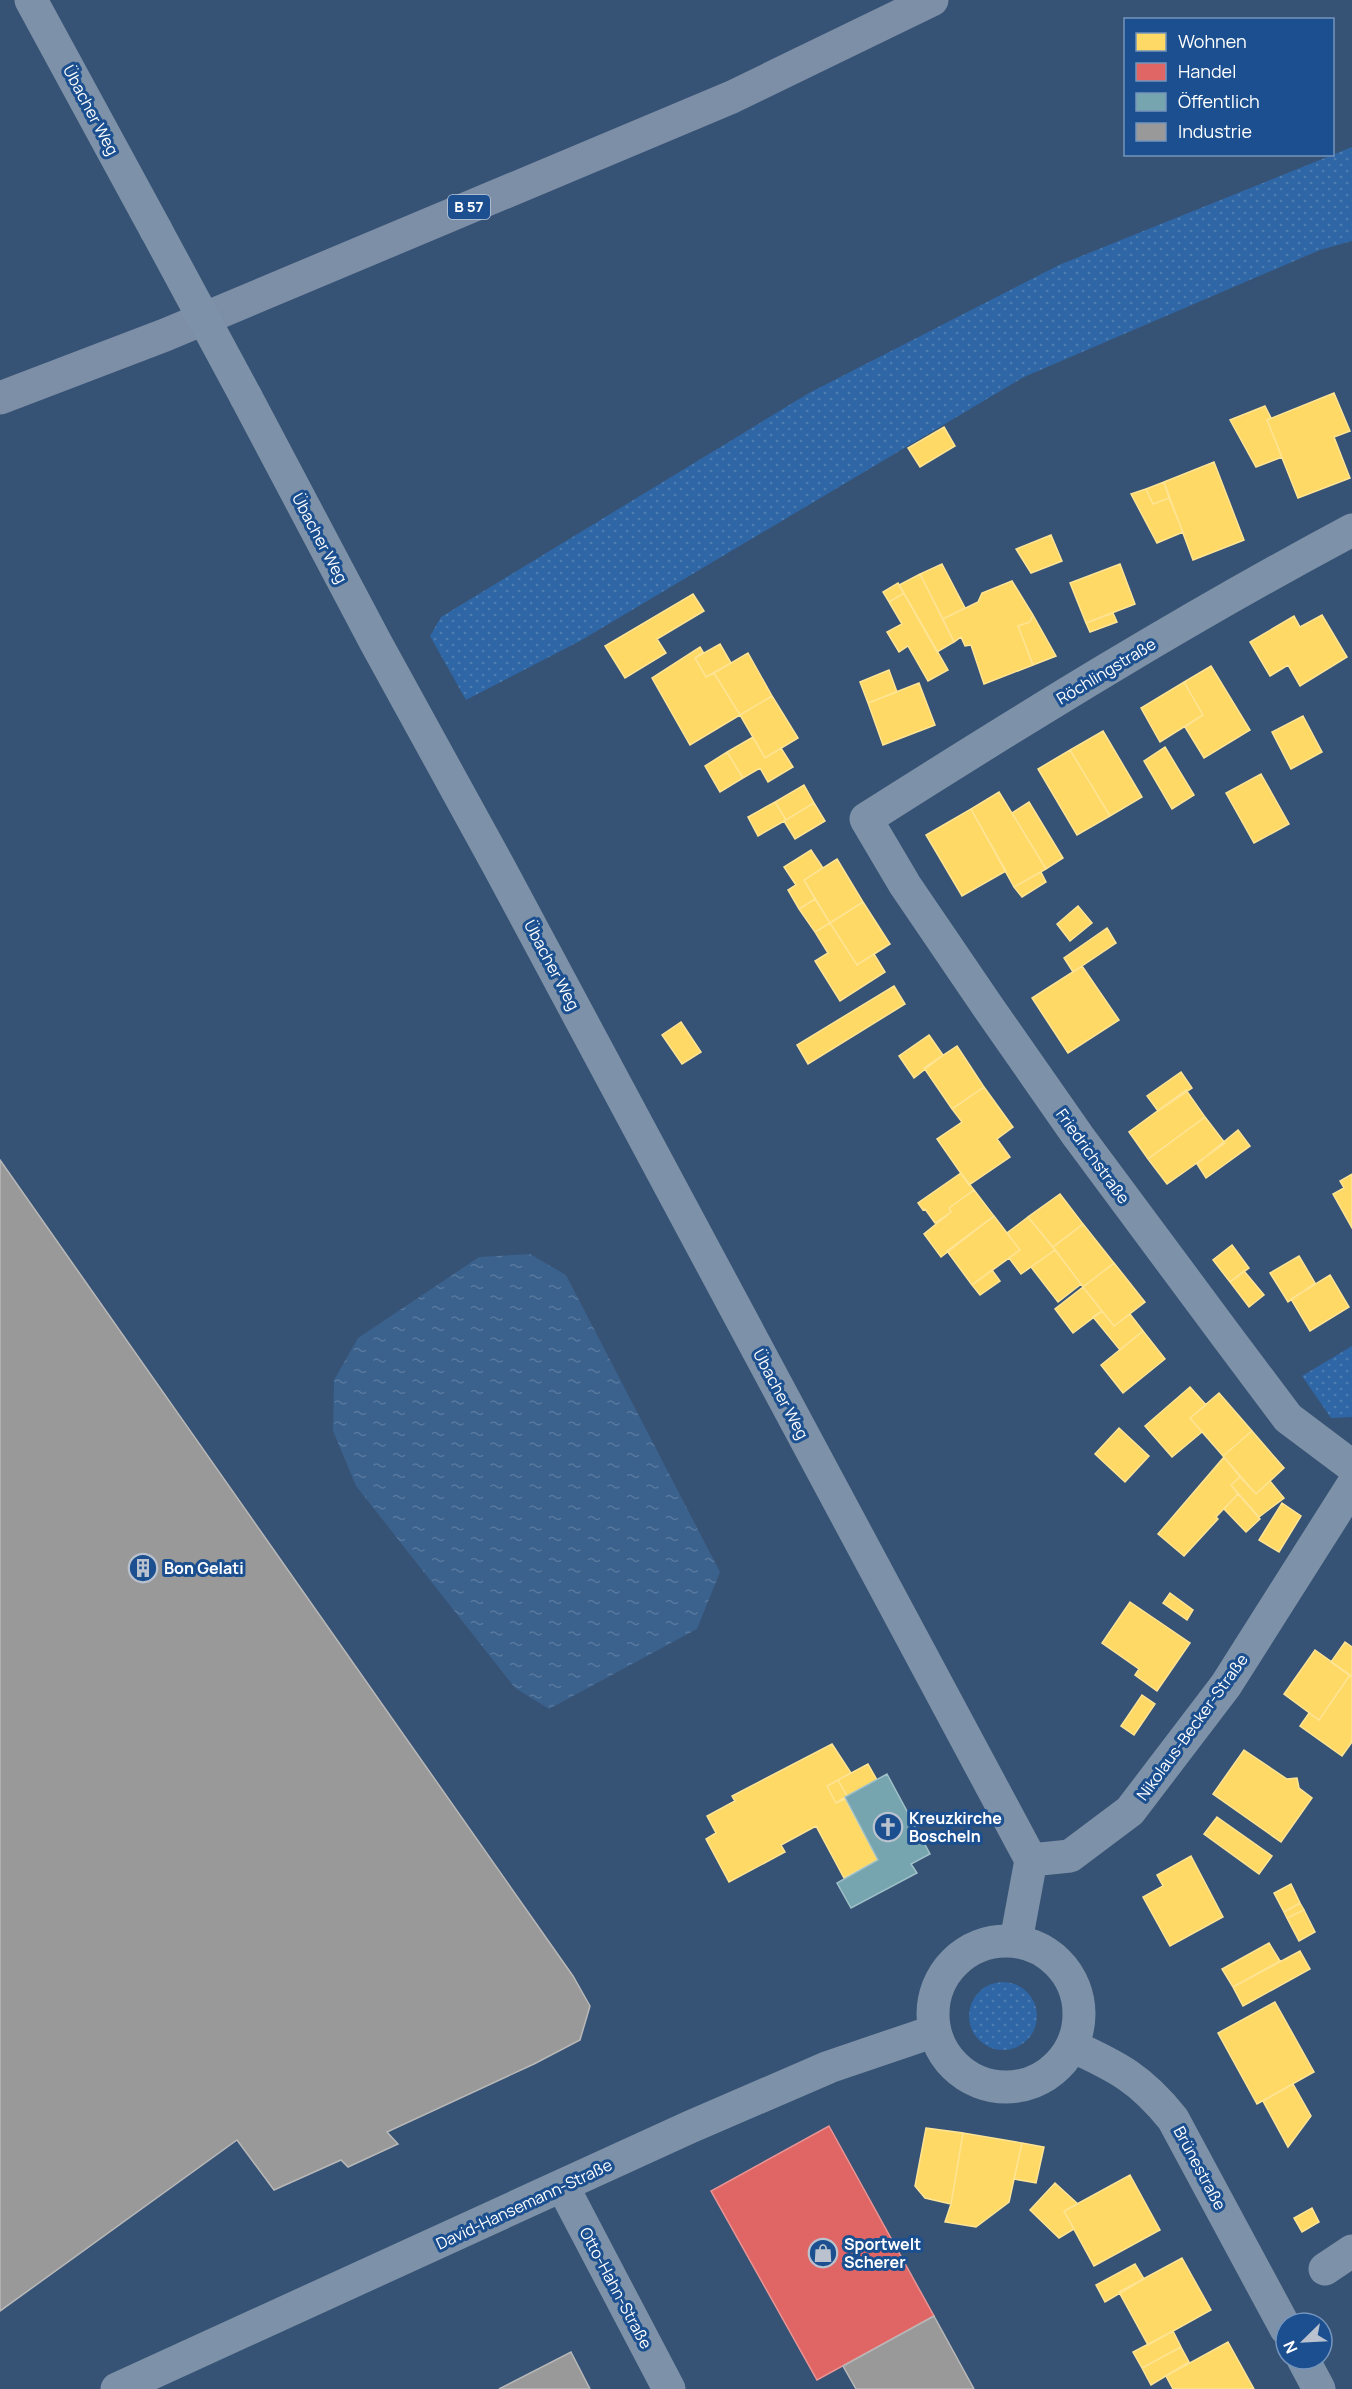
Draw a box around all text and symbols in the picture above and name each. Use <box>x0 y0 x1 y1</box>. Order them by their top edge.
legend <box>1124 18 1334 156</box>
text: Wohnen <box>1178 29 1247 53</box>
text: Handel <box>1178 59 1236 83</box>
street label: Übacher Weg <box>58 61 124 159</box>
text: Öffentlich <box>1178 89 1260 113</box>
text: Industrie <box>1178 119 1252 143</box>
road number: B 57 <box>448 195 490 219</box>
street label: Übacher Weg <box>287 489 353 587</box>
street label: Röchlingstraße <box>1052 633 1160 709</box>
street label: Übacher Weg <box>519 916 585 1014</box>
street label: Friedrichstraße <box>1051 1104 1135 1208</box>
street label: Übacher Weg <box>748 1345 814 1443</box>
building icon: Bon Gelati <box>127 1552 159 1584</box>
place label: Bon Gelati <box>164 1557 244 1579</box>
street label: Nikolaus-Becker-Straße <box>1131 1649 1253 1805</box>
place label: Kreuzkirche Boscheln <box>909 1807 1002 1847</box>
church icon: Kreuzkirche Boscheln <box>872 1811 904 1843</box>
street label: Brünestraße <box>1169 2122 1231 2214</box>
street label: David-Hansemann-Straße <box>432 2153 616 2255</box>
street label: Otto-Hahn-Straße <box>575 2223 657 2353</box>
place label: Sportwelt Scherer <box>844 2233 921 2273</box>
shop icon: Sportwelt Scherer <box>807 2237 839 2269</box>
north arrow <box>1274 2311 1334 2371</box>
text: N <box>1278 2337 1303 2357</box>

